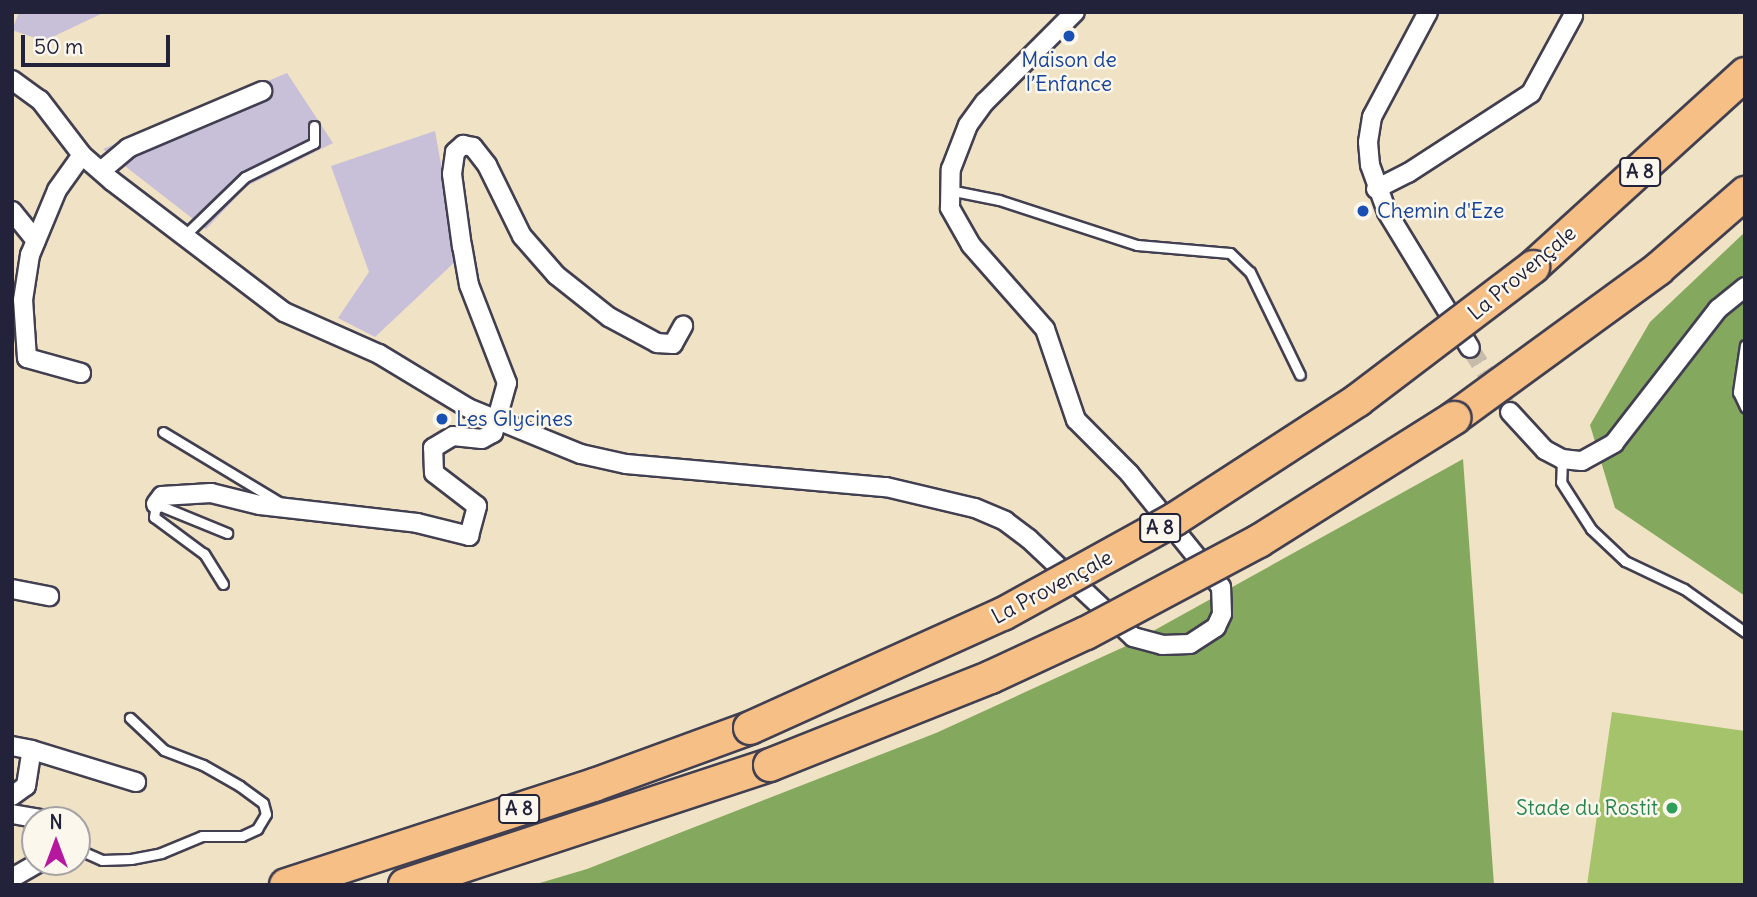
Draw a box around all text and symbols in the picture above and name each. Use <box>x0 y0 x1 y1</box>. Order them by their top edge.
scale bar <box>24 21 173 65</box>
marker: Maison de l’Enfance <box>1061 28 1077 44</box>
text: 50 m <box>34 33 83 60</box>
place label: Maison de l’Enfance <box>1021 47 1117 97</box>
road number: A 8 <box>1619 156 1661 188</box>
place label: Chemin d'Eze <box>1377 198 1504 224</box>
marker: Chemin d'Eze <box>1355 203 1371 219</box>
street label: La Provençale <box>1463 221 1581 325</box>
place label: Les Glycines <box>456 406 573 432</box>
marker: Les Glycines <box>434 411 450 427</box>
road number: A 8 <box>1139 512 1181 544</box>
street label: La Provençale <box>987 545 1117 629</box>
road number: A 8 <box>498 794 540 824</box>
place label: Stade du Rostit <box>1516 795 1658 821</box>
marker: Stade du Rostit <box>1664 800 1680 816</box>
north arrow <box>21 806 91 876</box>
text: N <box>49 810 63 834</box>

